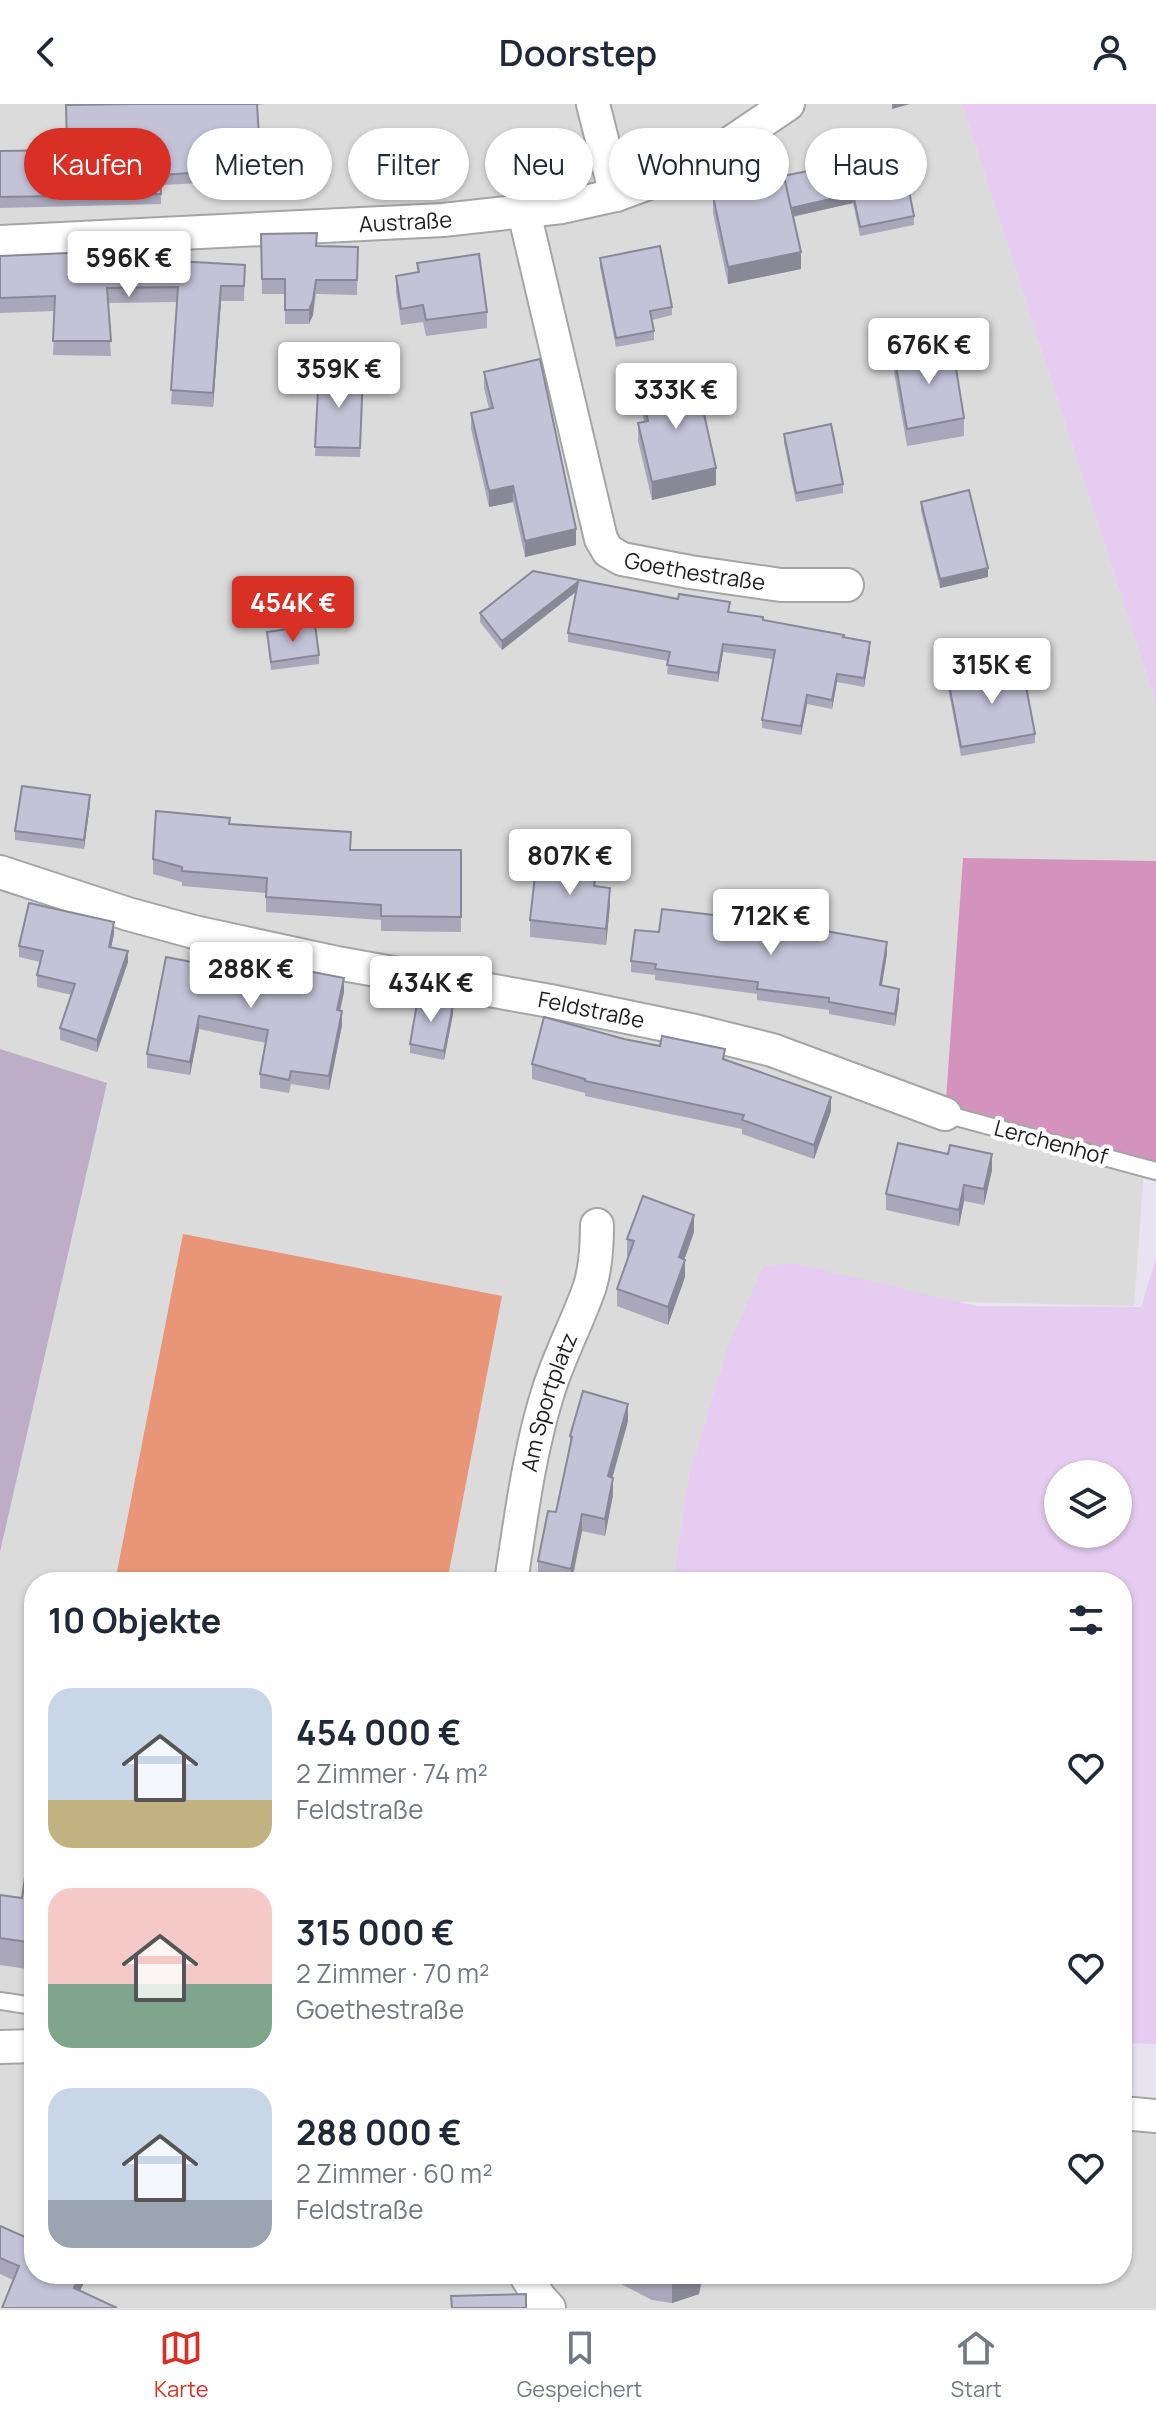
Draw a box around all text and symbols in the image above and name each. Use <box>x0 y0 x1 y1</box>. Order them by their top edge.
text: Doorstep <box>499 28 657 77</box>
icon: back <box>24 30 68 74</box>
icon: person <box>1088 30 1132 74</box>
chip: Kaufen <box>24 128 171 200</box>
chip: Mieten <box>187 128 332 200</box>
chip: Filter <box>348 128 469 200</box>
chip: Neu <box>485 128 593 200</box>
chip: Wohnung <box>609 128 789 200</box>
chip: Haus <box>805 128 927 200</box>
street label: Austraße <box>358 204 454 239</box>
pin: 596K € <box>64 231 194 299</box>
text: 596K € <box>86 239 172 275</box>
pin: 676K € <box>864 318 994 386</box>
text: 676K € <box>886 326 972 362</box>
pin: 359K € <box>274 342 404 410</box>
text: 359K € <box>296 350 382 386</box>
pin: 333K € <box>611 363 741 431</box>
text: 333K € <box>634 371 718 407</box>
street label: Goethestraße <box>622 545 767 598</box>
pin: 454K € <box>228 576 358 644</box>
text: 454K € <box>250 584 336 620</box>
pin: 315K € <box>927 638 1057 706</box>
text: 315K € <box>952 646 1033 682</box>
pin: 807K € <box>505 829 635 897</box>
text: 807K € <box>527 837 613 873</box>
pin: 712K € <box>706 889 836 957</box>
text: 712K € <box>731 897 811 933</box>
pin: 288K € <box>186 942 316 1010</box>
text: 288K € <box>208 950 294 986</box>
pin: 434K € <box>366 956 496 1024</box>
text: 434K € <box>388 964 474 1000</box>
street label: Feldstraße <box>536 984 647 1035</box>
street label: Lerchenhof <box>991 1112 1111 1172</box>
street label: Am Sportplatz <box>514 1328 584 1474</box>
map controls <box>1044 1460 1132 1548</box>
button: layers <box>1044 1460 1132 1548</box>
text: 10 Objekte <box>48 1597 221 1643</box>
icon: filters <box>1064 1598 1108 1642</box>
text: 454 000 € <box>296 1709 461 1755</box>
icon: home <box>112 1720 208 1816</box>
icon: heart <box>1064 1746 1108 1790</box>
text: 2 Zimmer · 74 m² <box>296 1755 488 1791</box>
text: Feldstraße <box>296 1791 424 1827</box>
text: 315 000 € <box>296 1909 455 1955</box>
icon: home <box>112 1920 208 2016</box>
icon: heart <box>1064 1946 1108 1990</box>
text: 2 Zimmer · 70 m² <box>296 1955 489 1991</box>
text: Goethestraße <box>296 1991 464 2027</box>
text: 288 000 € <box>296 2109 462 2155</box>
icon: home <box>112 2120 208 2216</box>
icon: heart <box>1064 2146 1108 2190</box>
text: 2 Zimmer · 60 m² <box>296 2155 493 2191</box>
text: Feldstraße <box>296 2191 424 2227</box>
tab: Karte <box>154 2326 209 2404</box>
tab: Gespeichert <box>517 2326 642 2404</box>
tab: Start <box>951 2326 1002 2404</box>

